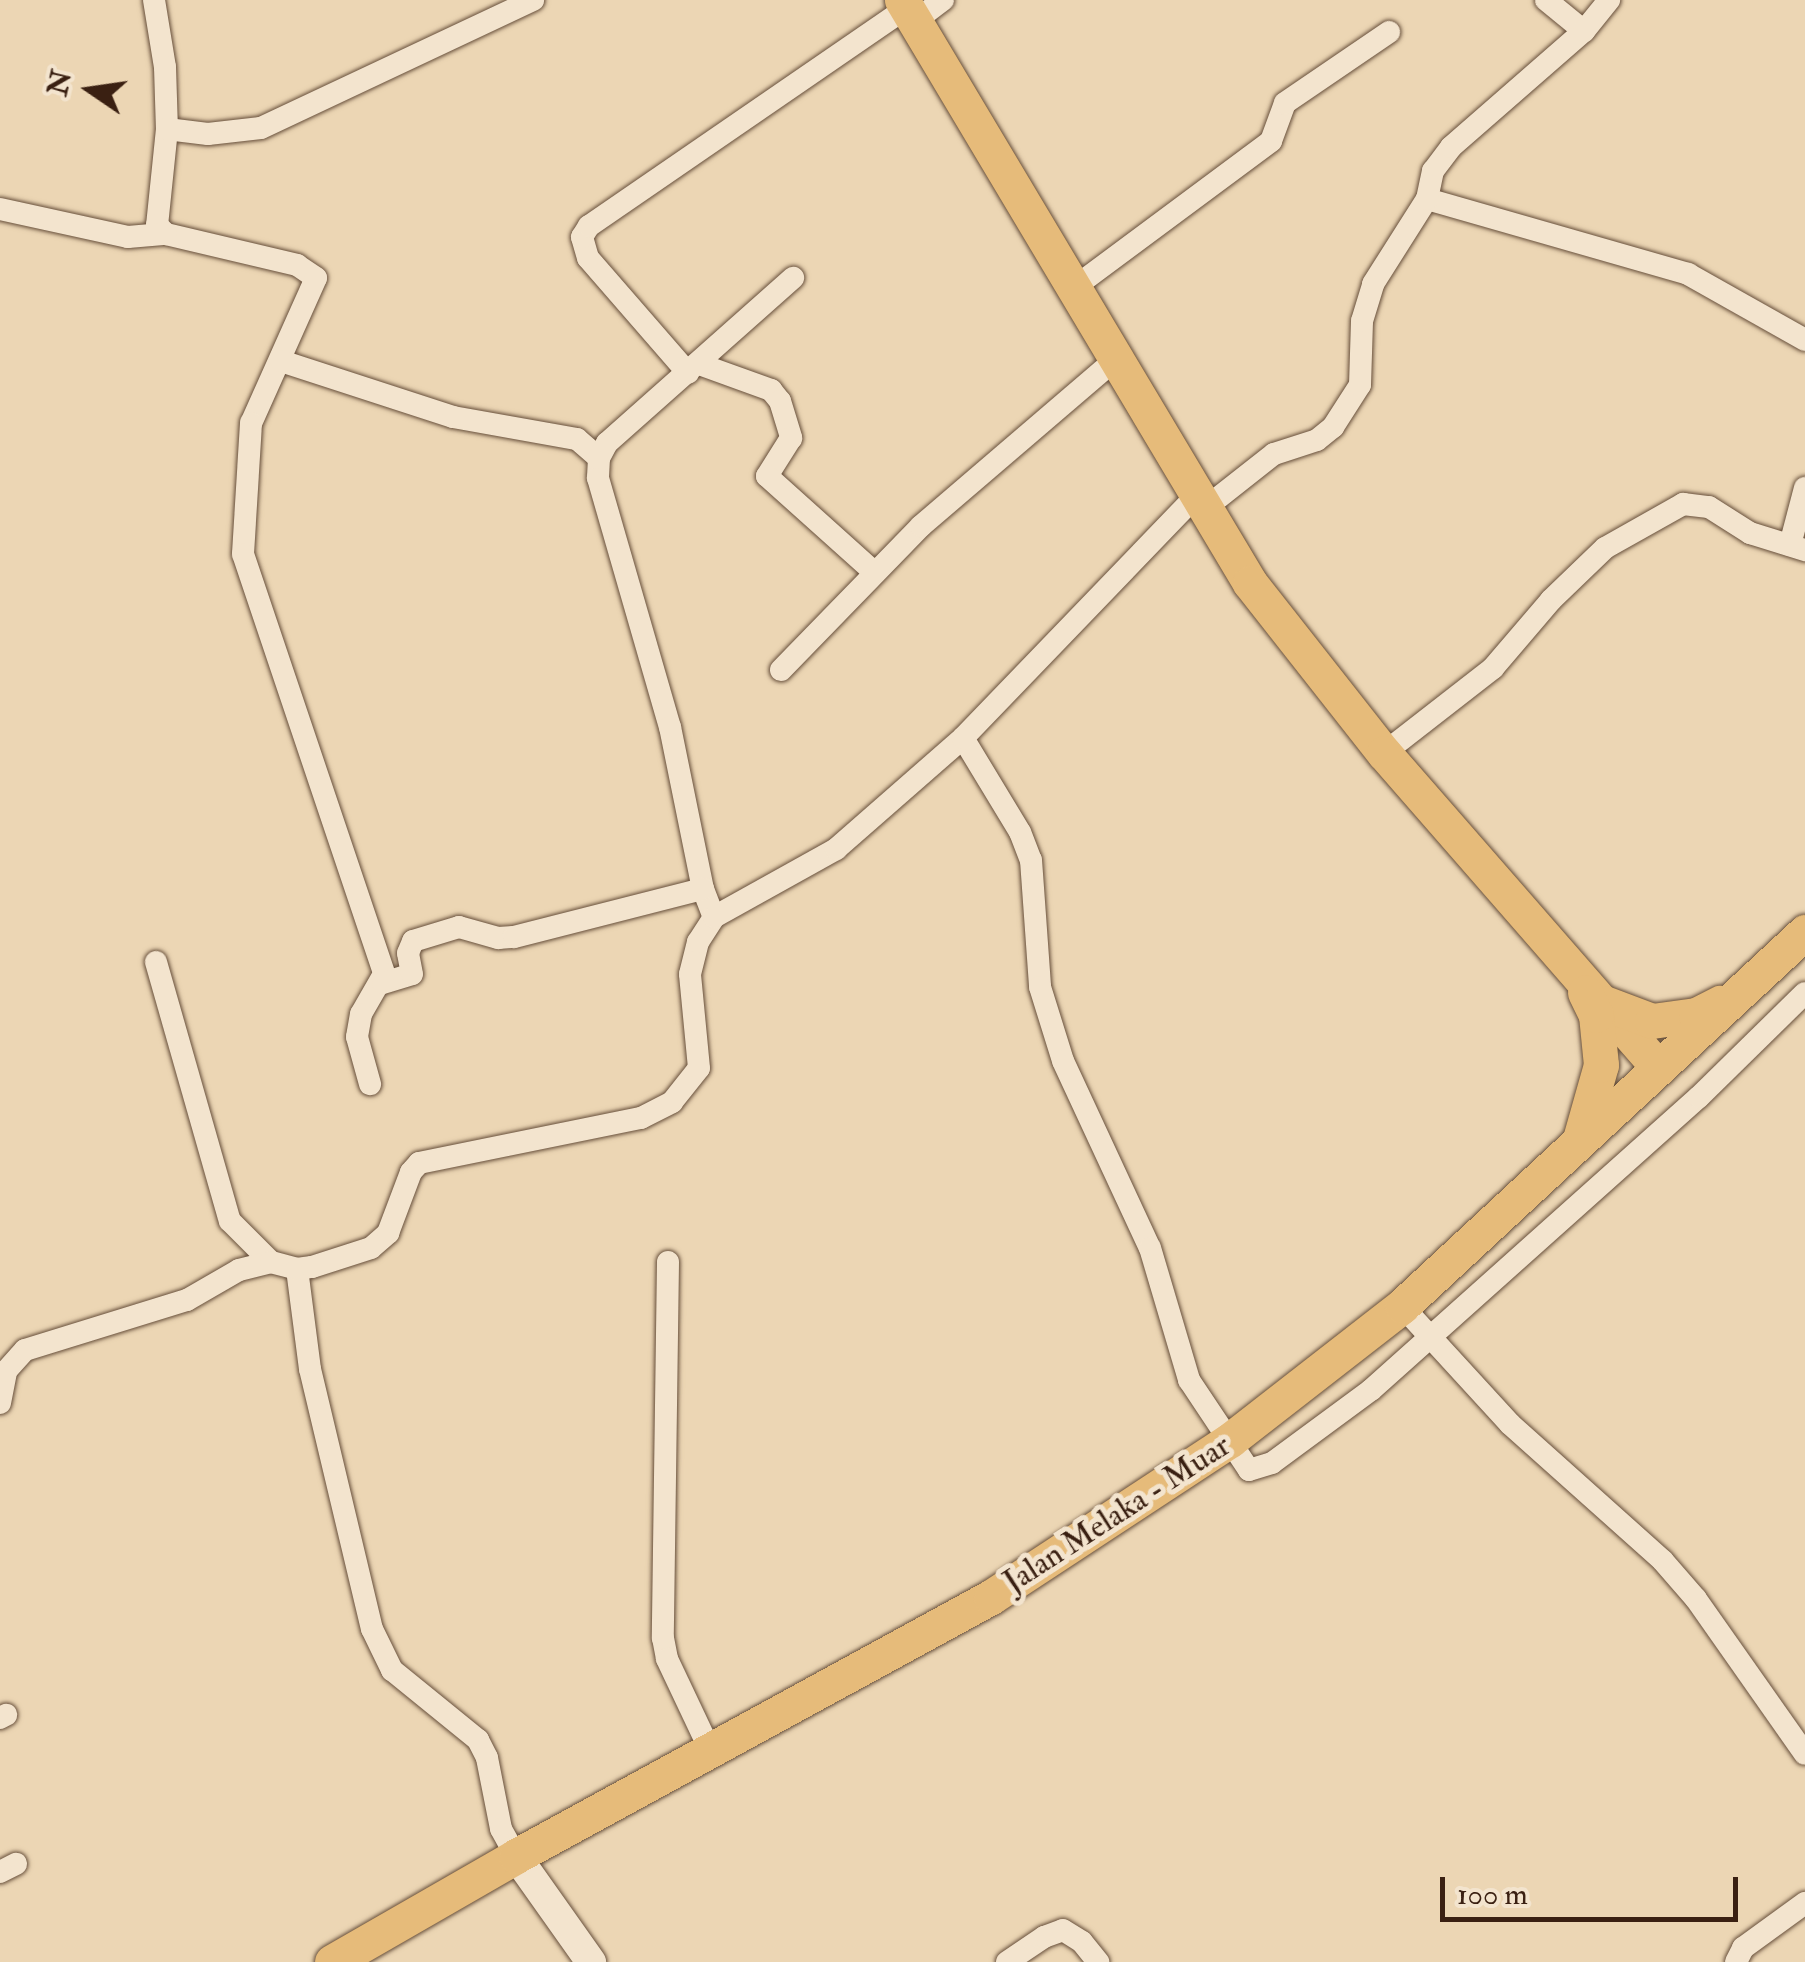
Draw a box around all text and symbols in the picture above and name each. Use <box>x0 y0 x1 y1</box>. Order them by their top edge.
north arrow <box>40 40 140 140</box>
text: N <box>40 67 80 99</box>
street label: Jalan Melaka - Muar <box>996 1426 1238 1602</box>
scale bar <box>1445 1857 1742 1919</box>
text: 100 m <box>1457 1876 1528 1913</box>

